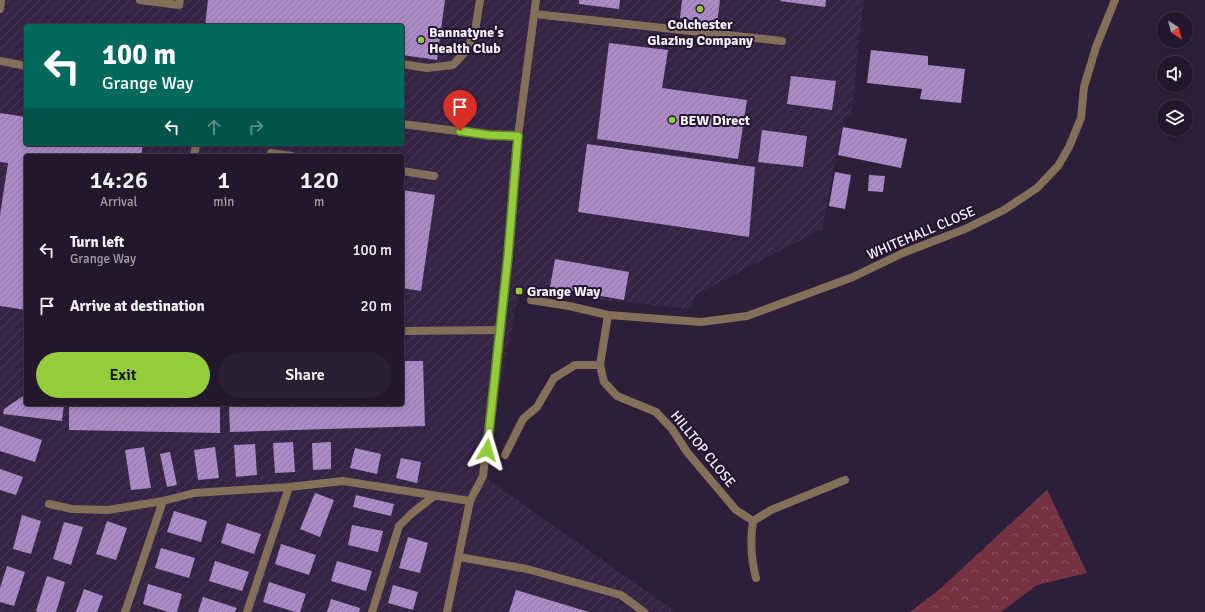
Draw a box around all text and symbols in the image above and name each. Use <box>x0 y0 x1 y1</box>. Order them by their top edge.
marker: Colchester Glazing Company <box>695 4 705 14</box>
north arrow <box>1157 12 1193 48</box>
map controls <box>1157 12 1193 136</box>
place label: Colchester Glazing Company <box>647 16 753 49</box>
place label: Bannatyne's Health Club <box>429 24 504 57</box>
marker: Bannatyne's Health Club <box>416 35 426 45</box>
text: 100 m <box>102 38 176 72</box>
icon: left <box>36 40 88 92</box>
button: sound <box>1157 56 1193 92</box>
text: Grange Way <box>102 72 193 94</box>
pin <box>443 90 477 131</box>
icon: arrive <box>449 96 471 118</box>
button: layers <box>1157 100 1193 136</box>
place label: BEW Direct <box>680 112 751 129</box>
marker: BEW Direct <box>667 115 677 125</box>
icon: left <box>161 116 183 138</box>
icon: ahead <box>203 116 225 138</box>
icon: right <box>245 116 267 138</box>
text: 14:26 <box>89 165 148 195</box>
text: 1 <box>217 165 230 195</box>
text: 120 <box>300 165 339 195</box>
text: Arrival <box>100 194 137 210</box>
text: min <box>213 194 234 210</box>
text: m <box>314 194 324 210</box>
street label: WHITEHALL CLOSE <box>864 202 978 263</box>
text: Turn left <box>70 233 124 251</box>
icon: left <box>36 239 58 261</box>
text: 100 m <box>352 241 392 259</box>
text: Grange Way <box>70 251 136 267</box>
place label: Grange Way <box>527 283 600 300</box>
marker: Grange Way <box>514 286 524 296</box>
icon: arrive <box>36 295 58 317</box>
text: Arrive at destination <box>70 297 205 315</box>
text: 20 m <box>361 297 392 315</box>
button: Exit <box>36 352 210 398</box>
button: Share <box>218 352 392 398</box>
street label: HILLTOP CLOSE <box>667 407 739 491</box>
position arrow <box>466 429 508 471</box>

